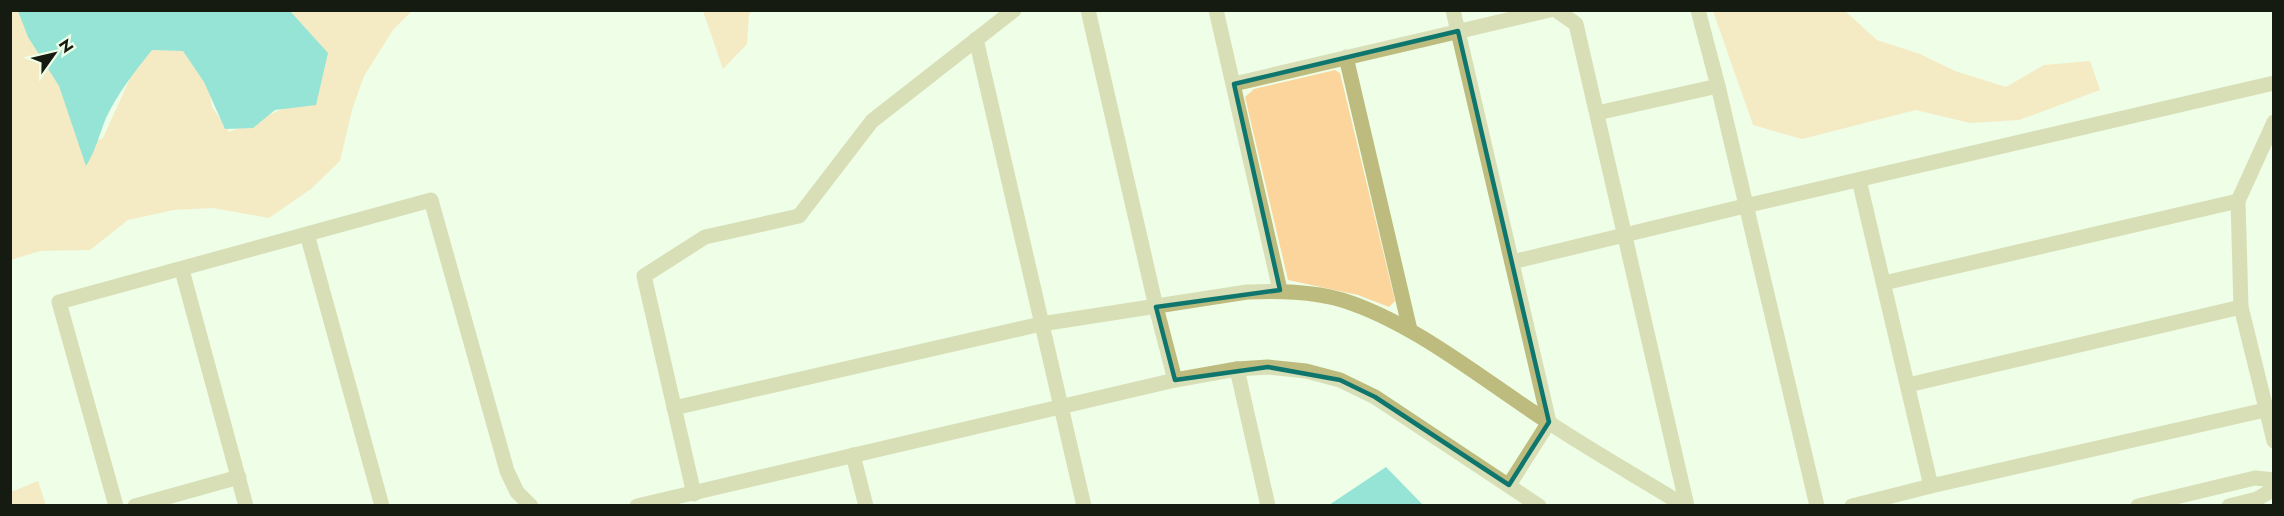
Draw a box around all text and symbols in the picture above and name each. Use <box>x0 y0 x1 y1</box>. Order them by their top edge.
north arrow <box>24 24 84 84</box>
text: N <box>53 34 79 58</box>

